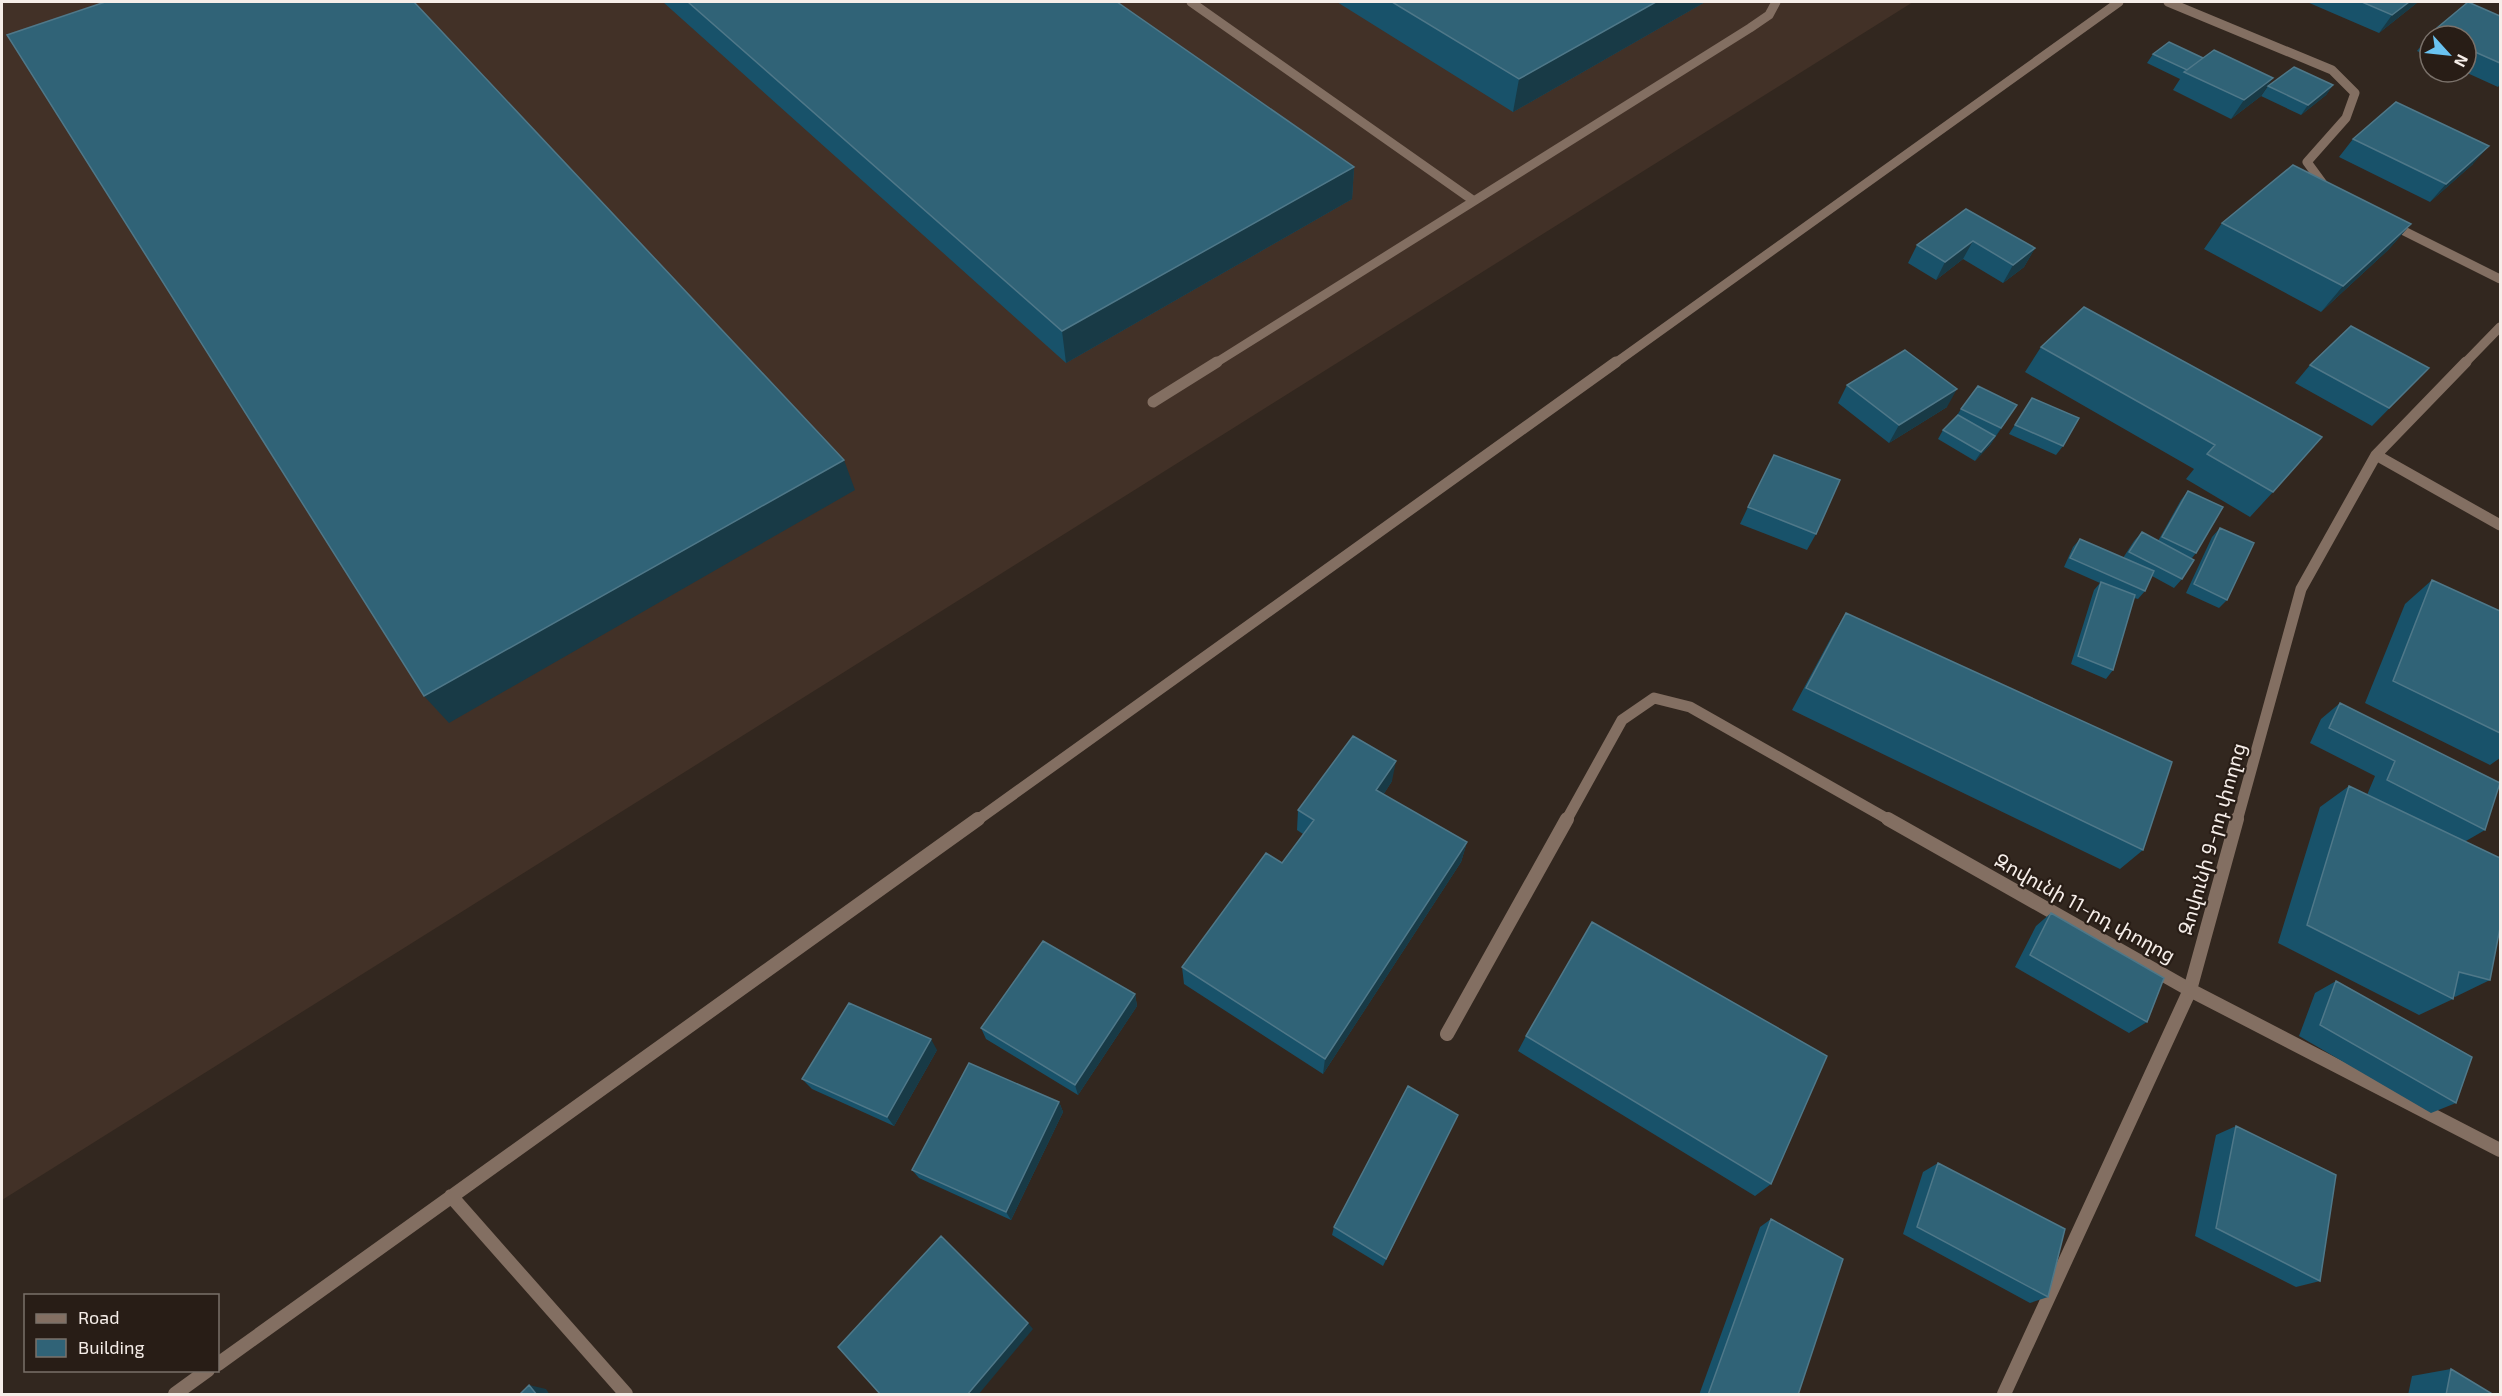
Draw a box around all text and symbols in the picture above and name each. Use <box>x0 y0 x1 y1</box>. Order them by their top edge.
north arrow <box>2418 24 2478 84</box>
text: N <box>2451 52 2473 71</box>
street label: Զովունի 9-րդ փողոց <box>2172 740 2251 938</box>
street label: Զովունի 11-րդ փողոց <box>1990 847 2180 968</box>
legend <box>24 1294 219 1372</box>
text: Road <box>78 1306 119 1328</box>
text: Building <box>78 1336 145 1358</box>

